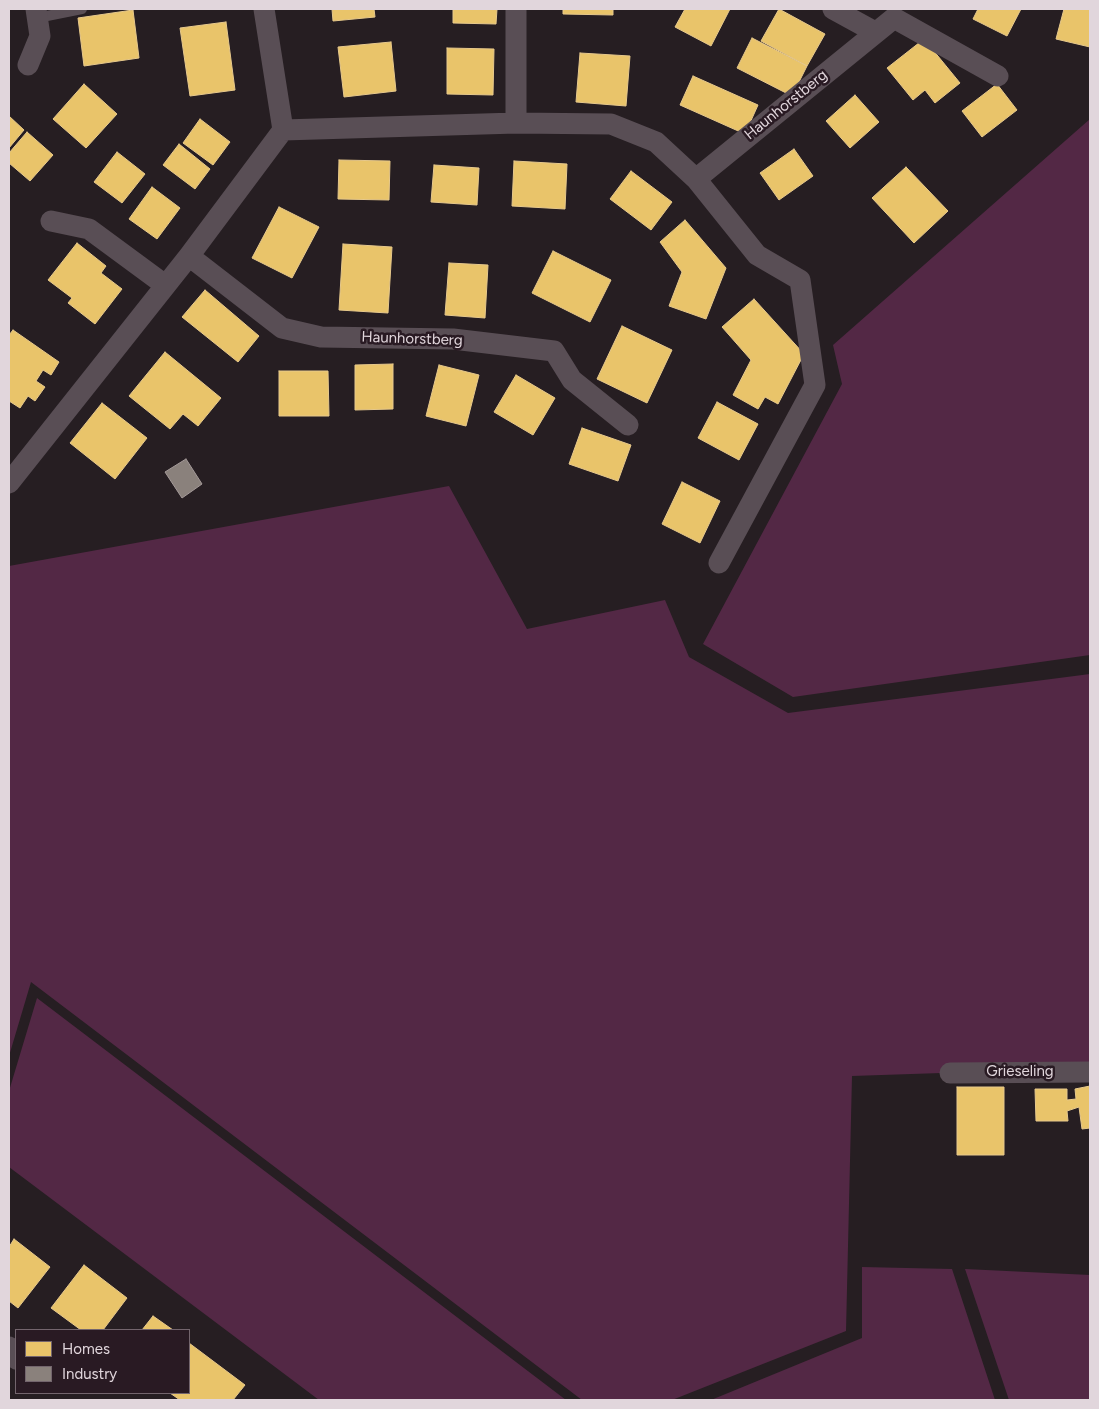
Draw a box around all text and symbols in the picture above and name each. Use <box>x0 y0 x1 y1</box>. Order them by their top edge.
street label: Haunhorstberg <box>741 66 831 144</box>
street label: Haunhorstberg <box>361 328 463 350</box>
street label: Grieseling <box>986 1063 1054 1081</box>
legend <box>15 1329 190 1394</box>
text: Homes <box>62 1340 110 1358</box>
text: Industry <box>62 1365 117 1383</box>

